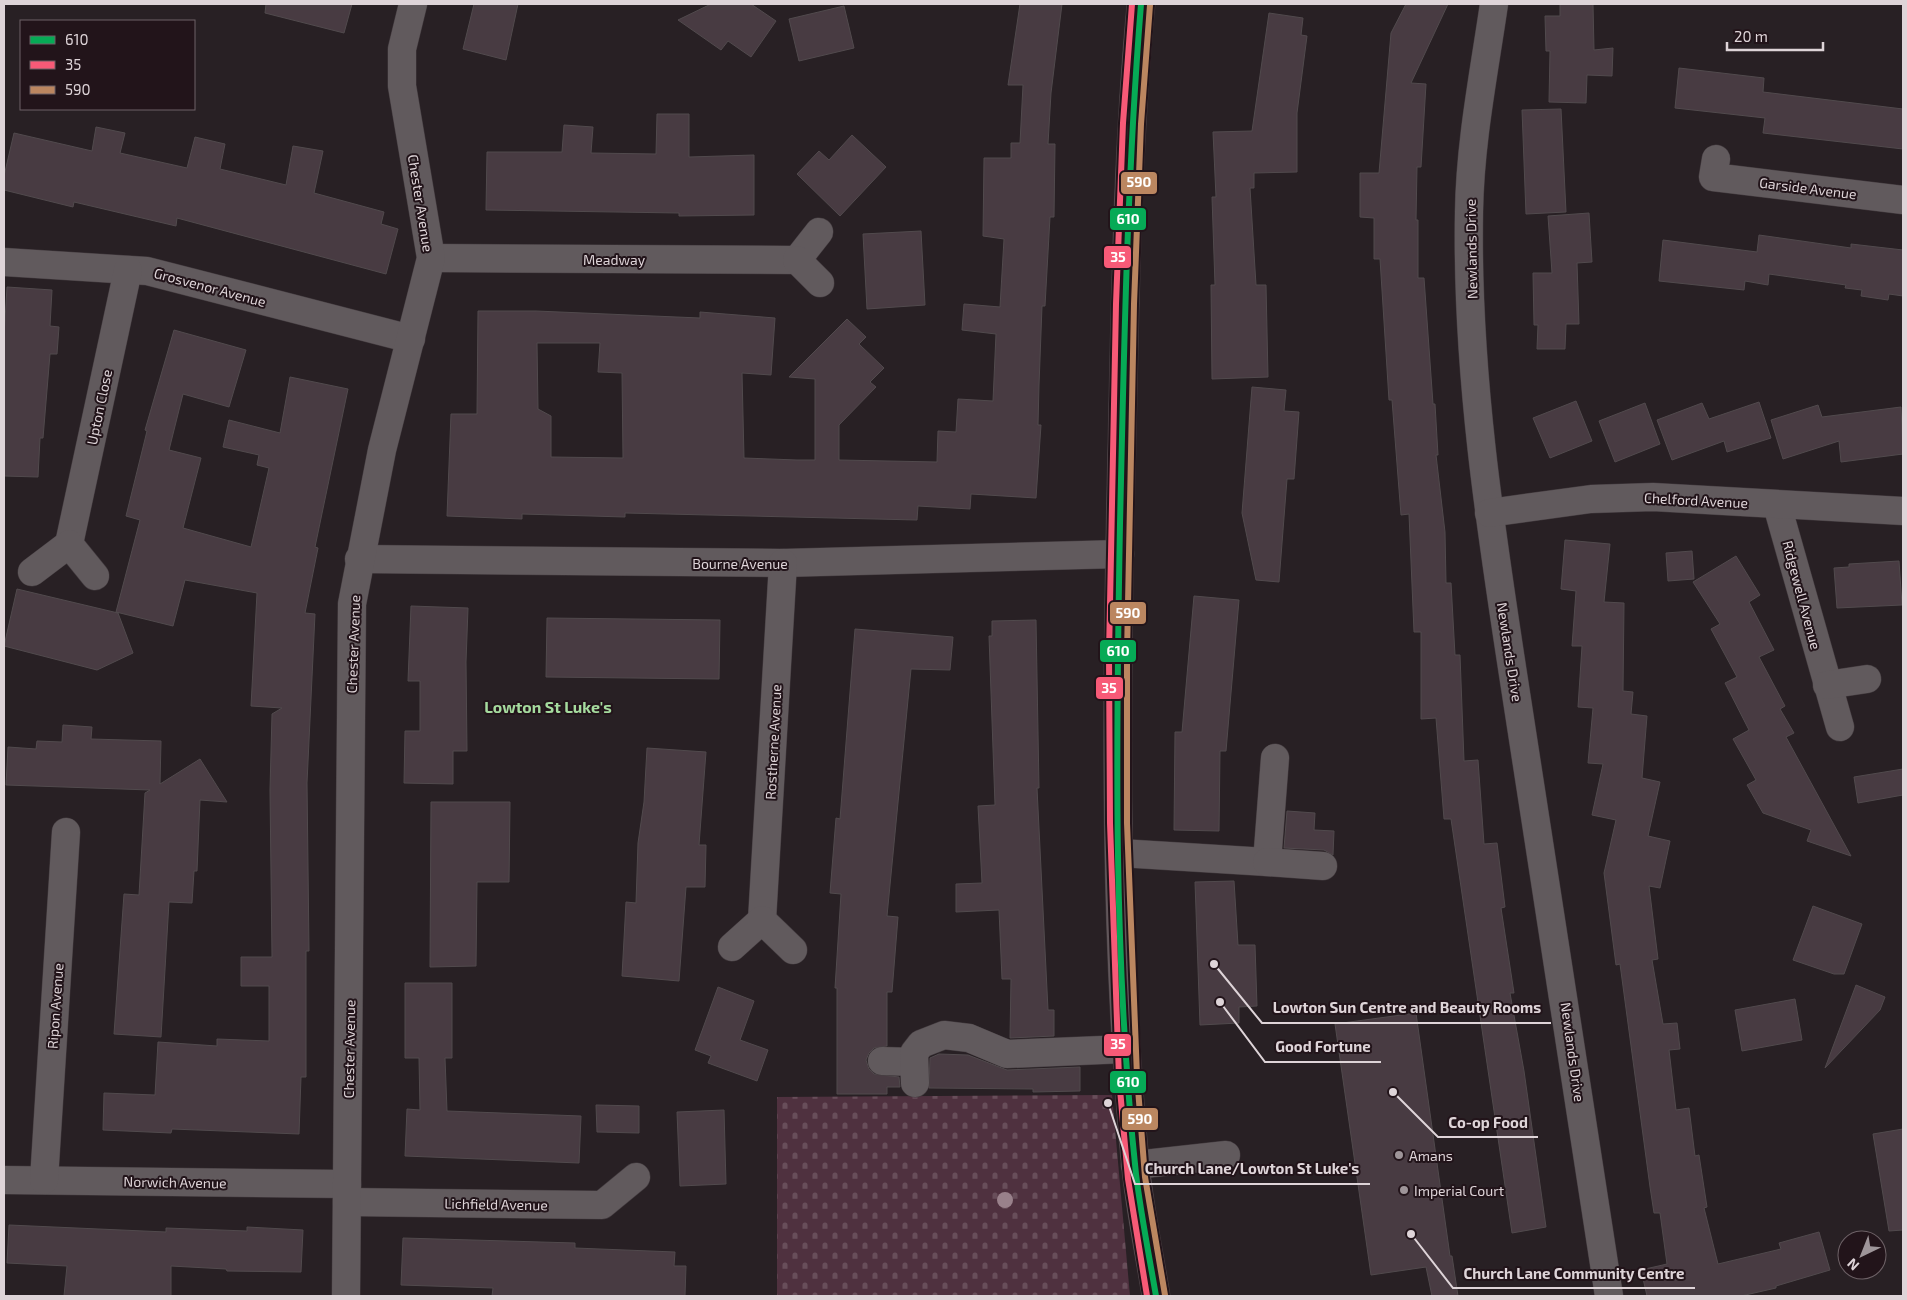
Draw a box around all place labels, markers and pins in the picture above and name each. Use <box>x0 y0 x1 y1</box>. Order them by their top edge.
callout: Lowton Sun Centre and Beauty Rooms <box>1262 993 1551 1023</box>
callout: Good Fortune <box>1265 1032 1381 1062</box>
callout: Co-op Food <box>1438 1107 1538 1137</box>
place label: Amans <box>1409 1147 1453 1164</box>
marker: Amans <box>1393 1149 1405 1161</box>
callout: Church Lane/Lowton St Luke's <box>1135 1154 1370 1184</box>
place label: Imperial Court <box>1414 1182 1504 1199</box>
marker: Imperial Court <box>1398 1184 1410 1196</box>
callout: Church Lane Community Centre <box>1453 1258 1695 1288</box>

